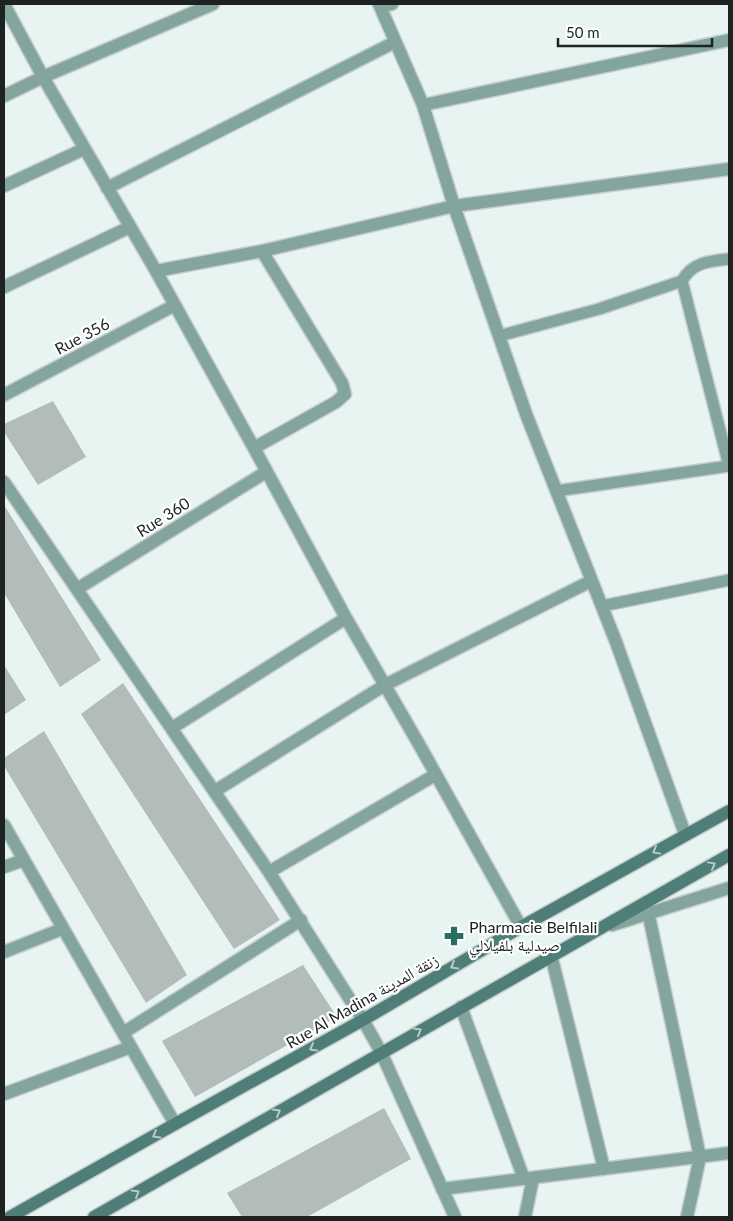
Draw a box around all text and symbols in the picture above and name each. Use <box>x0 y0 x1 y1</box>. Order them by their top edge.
scale bar <box>558 15 712 47</box>
text: 50 m <box>566 23 600 41</box>
street label: Rue 356 <box>51 313 112 358</box>
street label: Rue 360 <box>133 493 193 540</box>
one-way arrow <box>652 844 661 854</box>
one-way arrow <box>706 861 715 871</box>
place label: Pharmacie Belfilali صيدلية بلفيلالي <box>469 917 597 958</box>
pharmacy icon: Pharmacie Belfilali صيدلية بلفيلالي <box>443 925 465 947</box>
street label: Rue Al Madina زنقة المدينة <box>282 949 442 1053</box>
one-way arrow <box>451 960 460 970</box>
one-way arrow <box>413 1028 422 1038</box>
one-way arrow <box>310 1041 319 1051</box>
one-way arrow <box>272 1108 281 1118</box>
one-way arrow <box>152 1128 161 1138</box>
one-way arrow <box>131 1189 140 1199</box>

